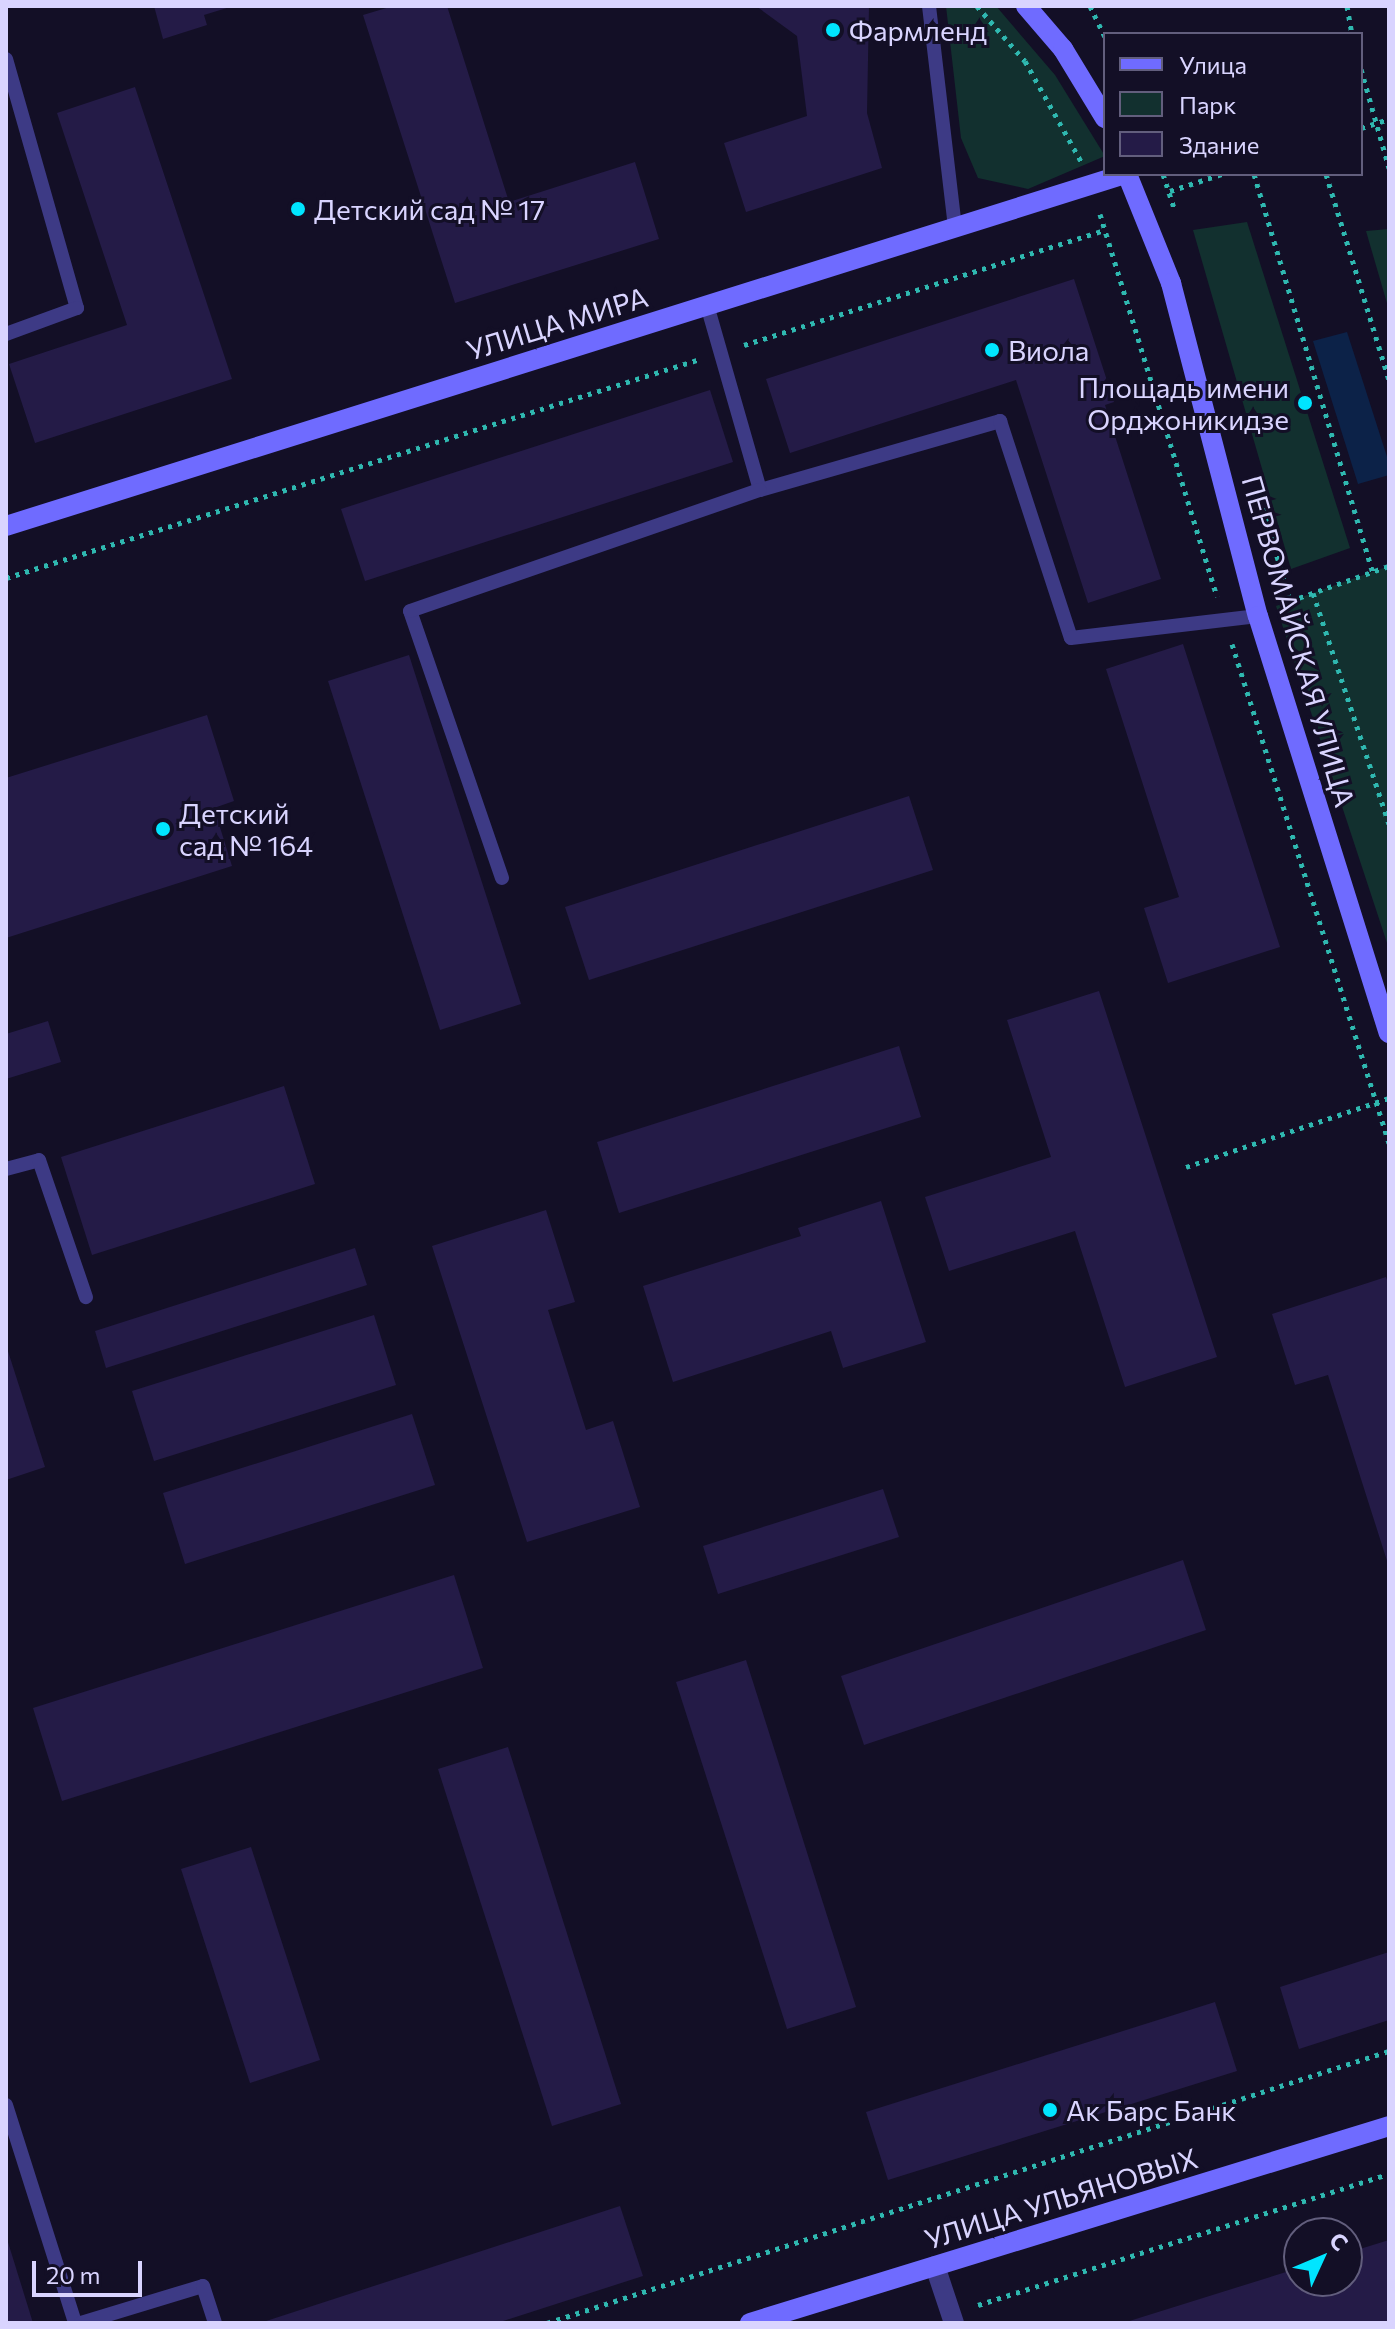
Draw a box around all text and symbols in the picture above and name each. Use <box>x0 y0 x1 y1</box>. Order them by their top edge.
place label: Фармленд <box>849 13 987 47</box>
marker: Фармленд <box>824 21 842 39</box>
legend <box>1103 32 1363 176</box>
text: Улица <box>1179 50 1247 79</box>
text: Парк <box>1179 90 1236 119</box>
text: Здание <box>1179 130 1259 159</box>
place label: Детский сад № 17 <box>314 192 545 226</box>
marker: Детский сад № 17 <box>289 200 307 218</box>
street label: УЛИЦА МИРА <box>462 279 652 367</box>
place label: Виола <box>1008 333 1089 367</box>
marker: Виола <box>983 341 1001 359</box>
place label: Площадь имени Орджоникидзе <box>1078 370 1289 436</box>
marker: Площадь имени Орджоникидзе <box>1296 394 1314 412</box>
street label: ПЕРВОМАЙСКАЯ УЛИЦА <box>1236 471 1362 811</box>
place label: Детский сад № 164 <box>179 796 313 862</box>
marker: Детский сад № 164 <box>154 820 172 838</box>
place label: Ак Барс Банк <box>1066 2093 1236 2127</box>
marker: Ак Барс Банк <box>1041 2101 1059 2119</box>
street label: УЛИЦА УЛЬЯНОВЫХ <box>920 2140 1202 2256</box>
north arrow <box>1283 2217 1363 2297</box>
text: С <box>1324 2227 1354 2256</box>
scale bar <box>36 2245 146 2295</box>
text: 20 m <box>46 2260 100 2289</box>

